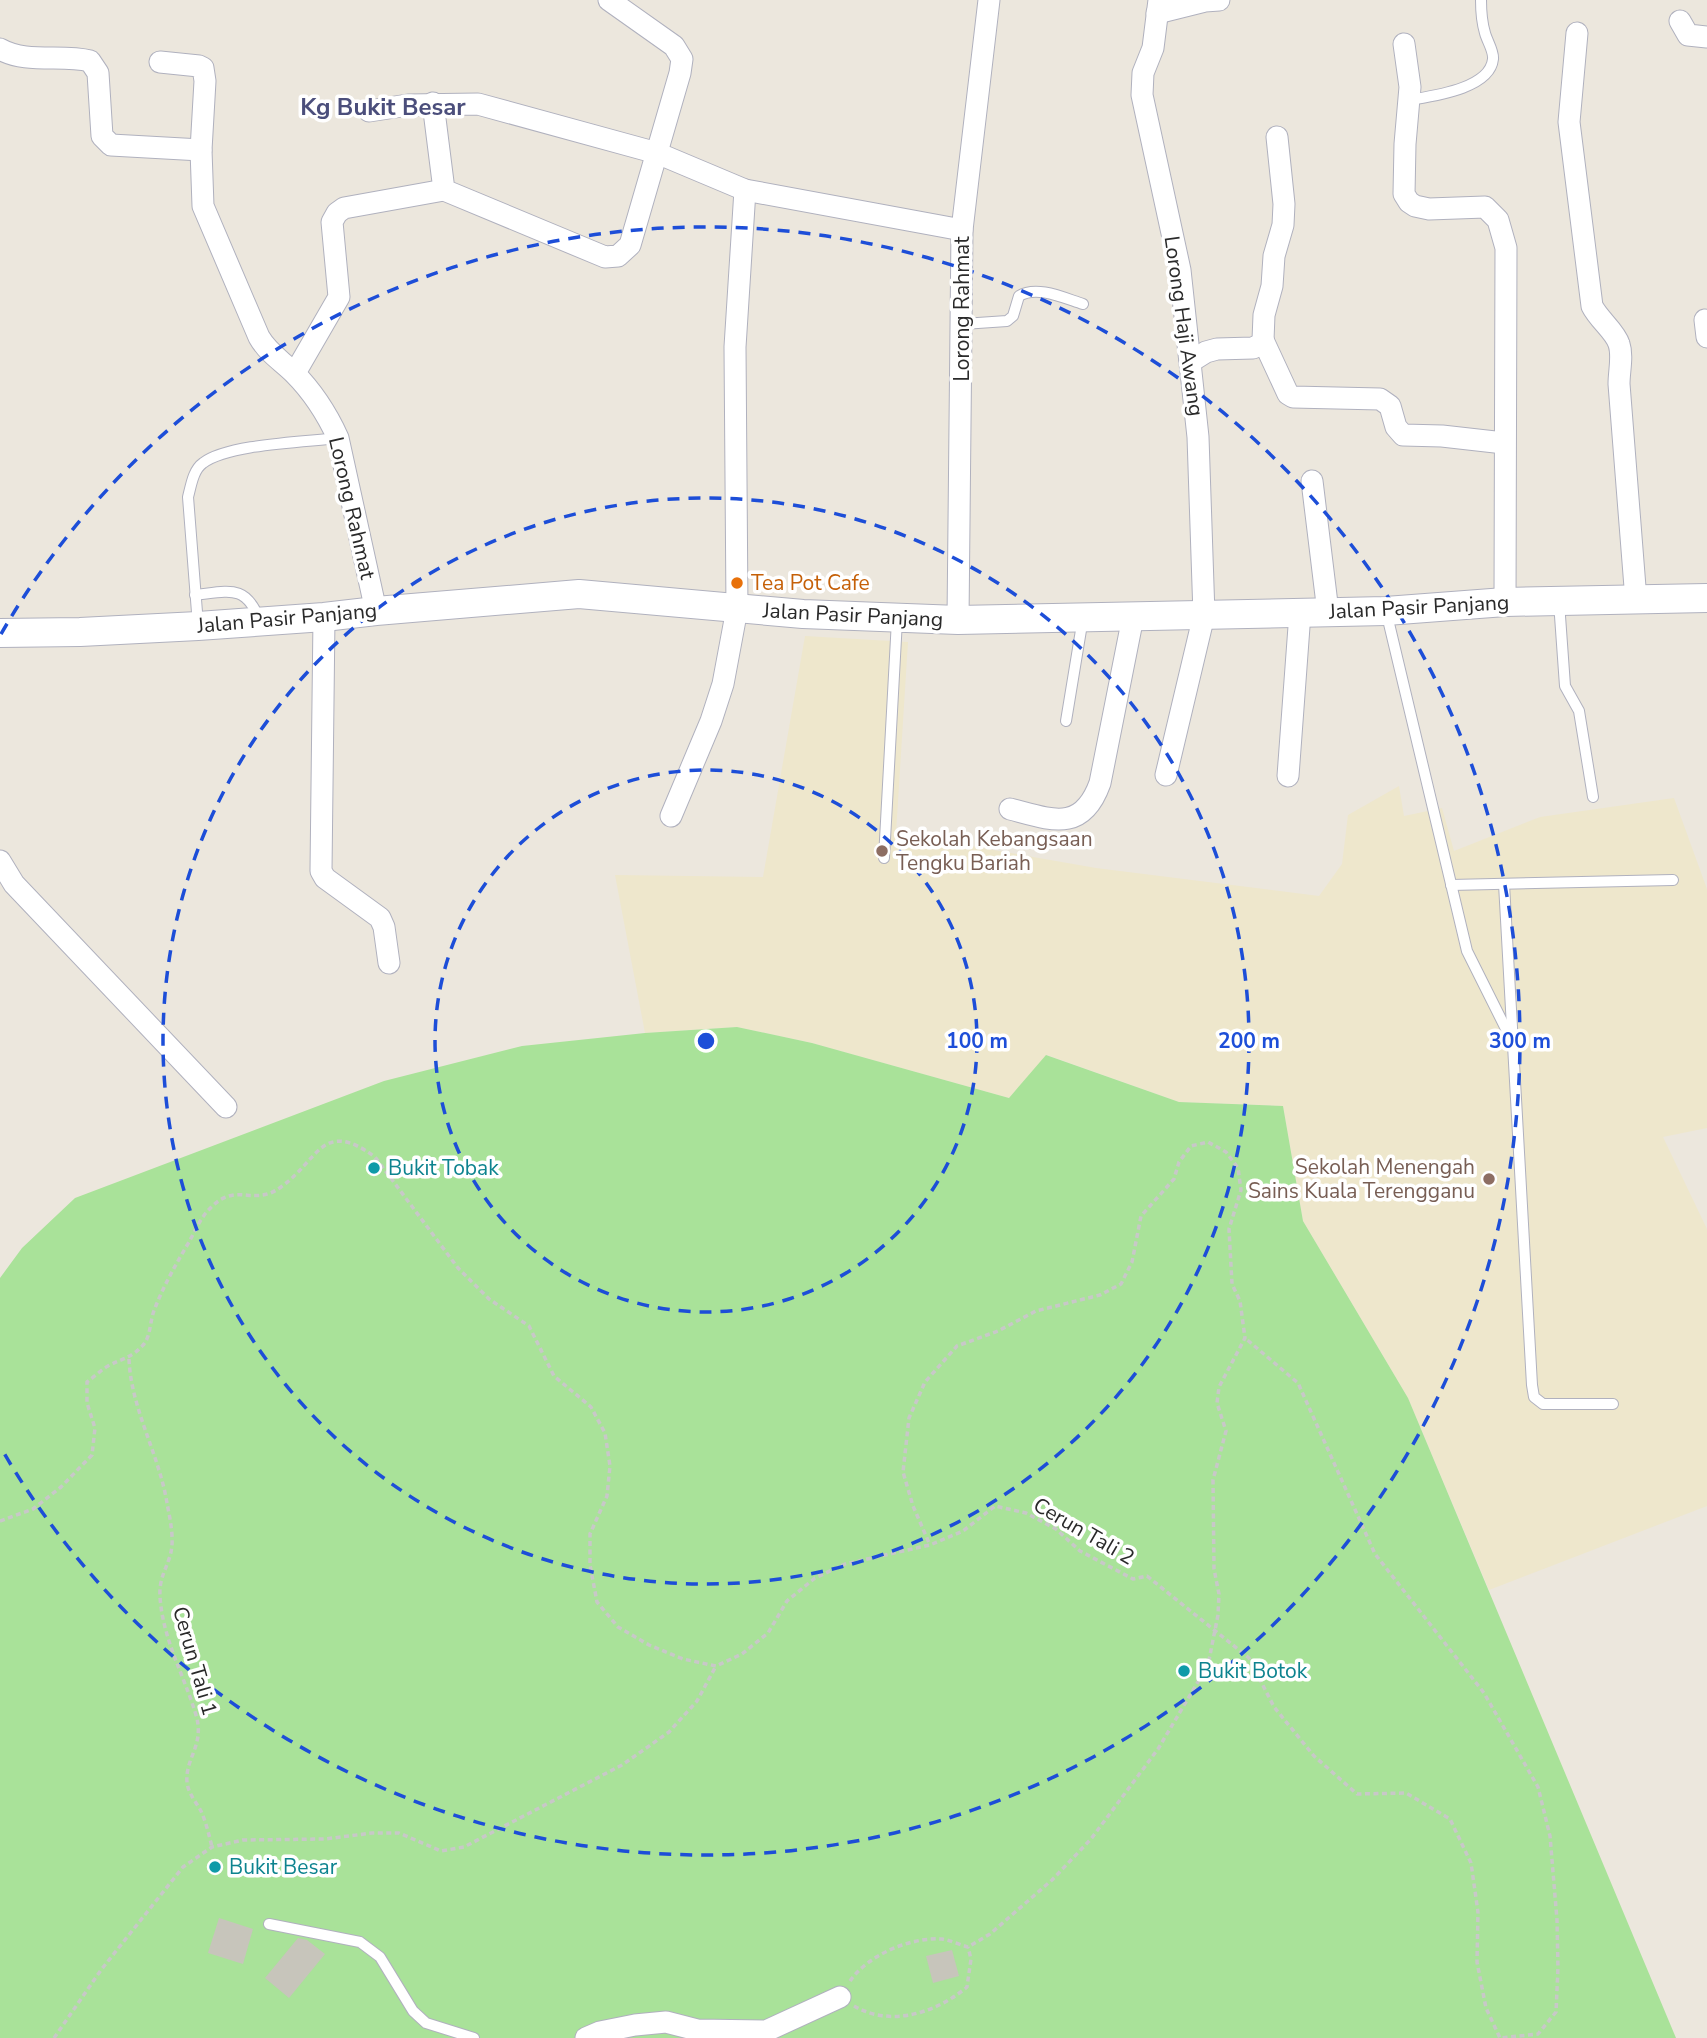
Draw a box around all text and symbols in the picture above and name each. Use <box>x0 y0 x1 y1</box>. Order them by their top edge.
district label: Kg Bukit Besar <box>300 91 466 123</box>
street label: Lorong Haji Awang <box>1158 234 1210 418</box>
street label: Lorong Rahmat <box>948 236 976 382</box>
street label: Lorong Rahmat <box>322 434 382 583</box>
place label: Tea Pot Cafe <box>751 569 870 597</box>
marker: Tea Pot Cafe <box>729 575 745 591</box>
street label: Jalan Pasir Panjang <box>1327 588 1510 626</box>
street label: Jalan Pasir Panjang <box>195 596 378 640</box>
street label: Jalan Pasir Panjang <box>761 596 944 634</box>
place label: Sekolah Kebangsaan Tengku Bariah <box>896 825 1093 877</box>
marker: Sekolah Kebangsaan Tengku Bariah <box>874 843 890 859</box>
text: 100 m <box>946 1027 1008 1055</box>
text: 200 m <box>1218 1027 1280 1055</box>
text: 300 m <box>1489 1027 1551 1055</box>
centre of rings <box>694 1029 718 1053</box>
place label: Sekolah Menengah Sains Kuala Terengganu <box>1248 1153 1475 1205</box>
place label: Bukit Tobak <box>388 1154 499 1182</box>
marker: Bukit Tobak <box>366 1160 382 1176</box>
marker: Sekolah Menengah Sains Kuala Terengganu <box>1481 1171 1497 1187</box>
street label: Cerun Tali 2 <box>1028 1491 1140 1571</box>
street label: Cerun Tali 1 <box>166 1603 224 1719</box>
place label: Bukit Botok <box>1198 1657 1308 1685</box>
marker: Bukit Botok <box>1176 1663 1192 1679</box>
place label: Bukit Besar <box>229 1853 338 1881</box>
marker: Bukit Besar <box>207 1859 223 1875</box>

